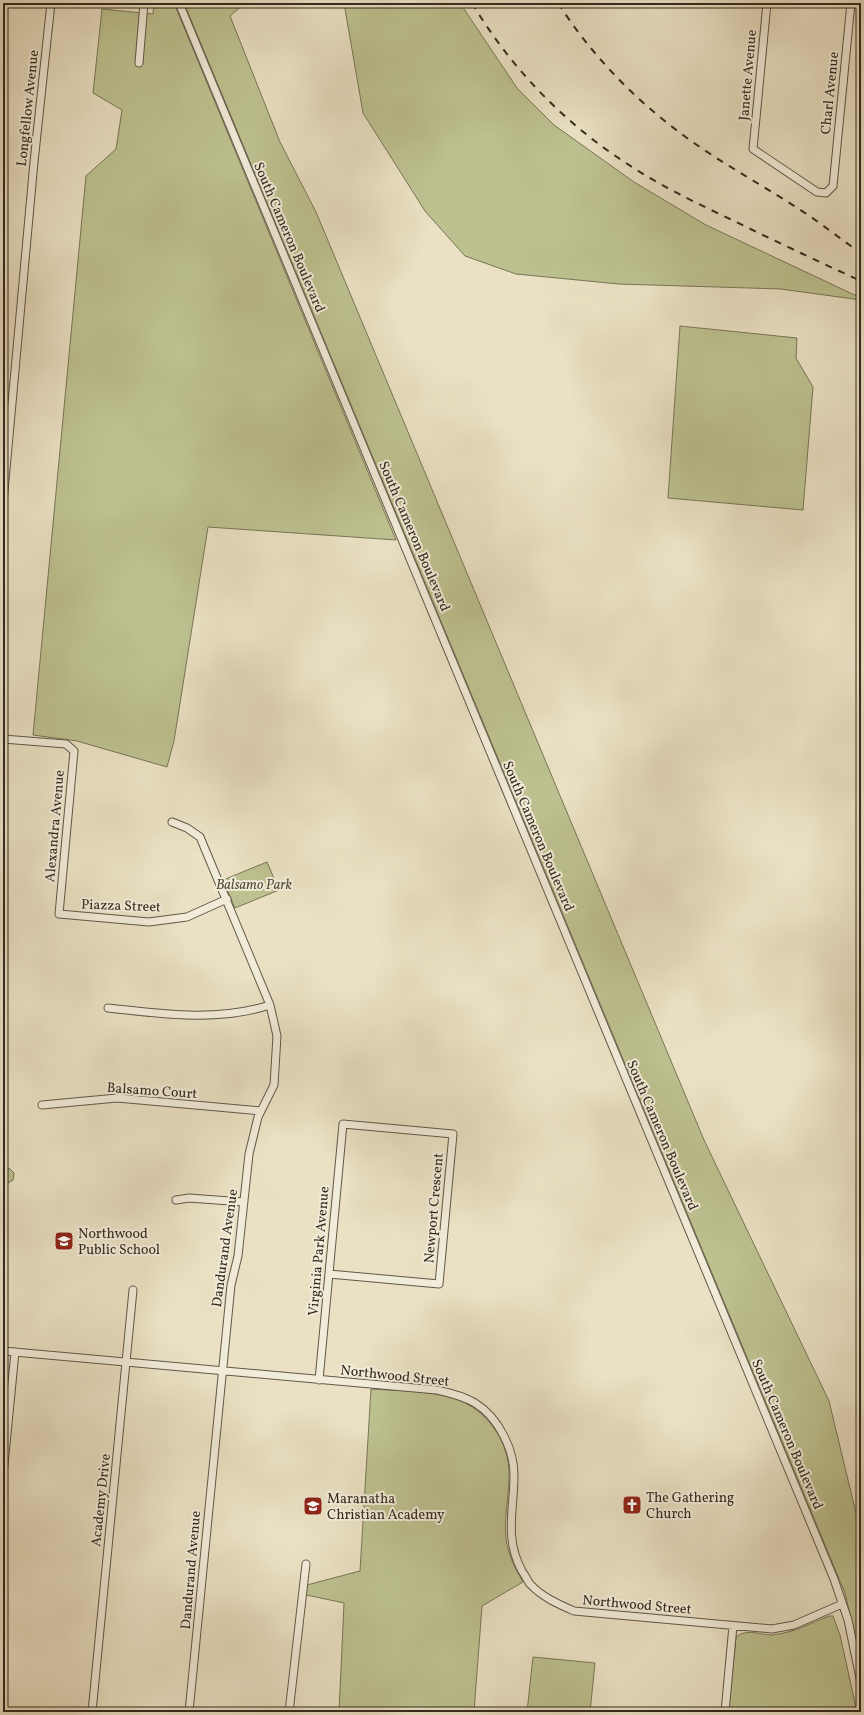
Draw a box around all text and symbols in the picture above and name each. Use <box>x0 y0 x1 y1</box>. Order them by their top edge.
street label: Janette Avenue <box>735 28 762 121</box>
street label: Longfellow Avenue <box>13 49 44 167</box>
street label: Charl Avenue <box>817 50 844 135</box>
street label: South Cameron Boulevard <box>248 159 329 316</box>
street label: South Cameron Boulevard <box>373 458 454 615</box>
street label: South Cameron Boulevard <box>497 758 578 915</box>
street label: Alexandra Avenue <box>41 769 70 883</box>
park label: Balsamo Park <box>216 876 293 895</box>
street label: Piazza Street <box>81 896 161 917</box>
street label: South Cameron Boulevard <box>621 1057 702 1214</box>
street label: Balsamo Court <box>106 1079 198 1104</box>
street label: Newport Crescent <box>420 1152 449 1264</box>
street label: Virginia Park Avenue <box>304 1185 335 1317</box>
street label: Dandurand Avenue <box>208 1188 243 1308</box>
place label: Northwood Public School <box>78 1225 160 1260</box>
school or university icon: Northwood Public School <box>53 1230 75 1252</box>
street label: South Cameron Boulevard <box>746 1356 827 1513</box>
street label: Northwood Street <box>339 1361 450 1392</box>
street label: Academy Drive <box>87 1452 116 1548</box>
place label: The Gathering Church <box>646 1489 734 1524</box>
place label: Maranatha Christian Academy <box>327 1490 445 1525</box>
church icon: The Gathering Church <box>621 1494 643 1516</box>
school or university icon: Maranatha Christian Academy <box>302 1495 324 1517</box>
street label: Dandurand Avenue <box>177 1510 206 1630</box>
street label: Northwood Street <box>582 1591 692 1620</box>

